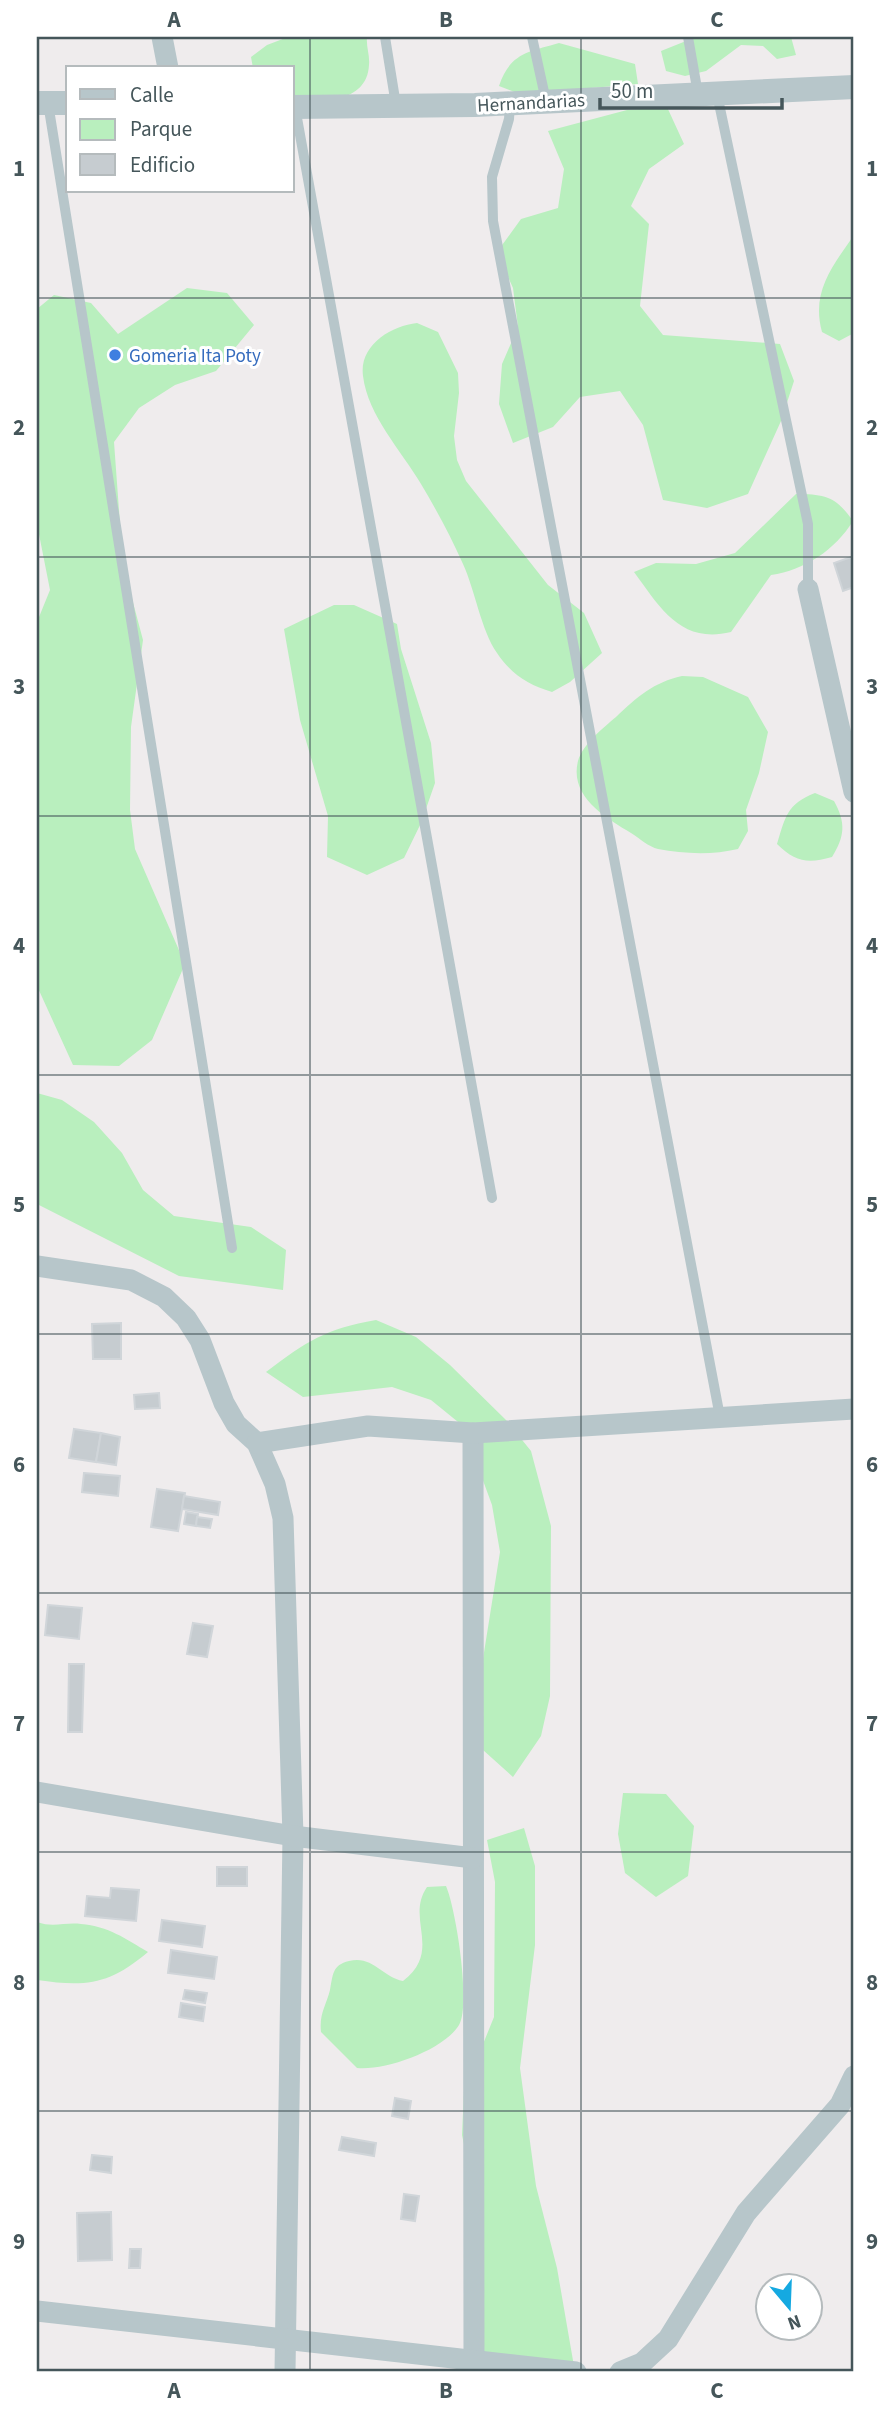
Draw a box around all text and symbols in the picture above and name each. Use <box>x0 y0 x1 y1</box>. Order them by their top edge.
text: A <box>166 3 181 36</box>
text: B <box>439 3 453 36</box>
text: C <box>710 3 724 36</box>
legend <box>66 66 294 192</box>
scale bar <box>600 66 782 110</box>
text: 50 m <box>611 76 653 106</box>
text: Calle <box>130 80 174 110</box>
street label: Hernandarias <box>477 87 586 120</box>
text: Parque <box>130 114 192 144</box>
text: Edificio <box>130 150 195 180</box>
text: 1 <box>13 152 25 185</box>
text: 1 <box>866 152 878 185</box>
place label: Gomeria Ita Poty <box>129 343 261 370</box>
marker: Gomeria Ita Poty <box>107 347 123 363</box>
text: 2 <box>13 411 25 444</box>
text: 2 <box>866 411 878 444</box>
text: 3 <box>13 670 25 703</box>
text: 3 <box>866 670 878 703</box>
text: 4 <box>13 929 25 962</box>
text: 4 <box>866 929 878 962</box>
text: 5 <box>13 1188 25 1221</box>
text: 5 <box>866 1188 878 1221</box>
text: 6 <box>13 1448 25 1481</box>
text: 6 <box>866 1448 878 1481</box>
text: 7 <box>13 1707 25 1740</box>
text: 7 <box>866 1707 878 1740</box>
text: 8 <box>13 1966 25 1999</box>
text: 8 <box>866 1966 878 1999</box>
text: 9 <box>13 2225 25 2258</box>
text: 9 <box>866 2225 878 2258</box>
north arrow <box>754 2272 824 2342</box>
text: N <box>784 2307 804 2336</box>
text: A <box>166 2374 181 2407</box>
text: B <box>439 2374 453 2407</box>
text: C <box>710 2374 724 2407</box>

